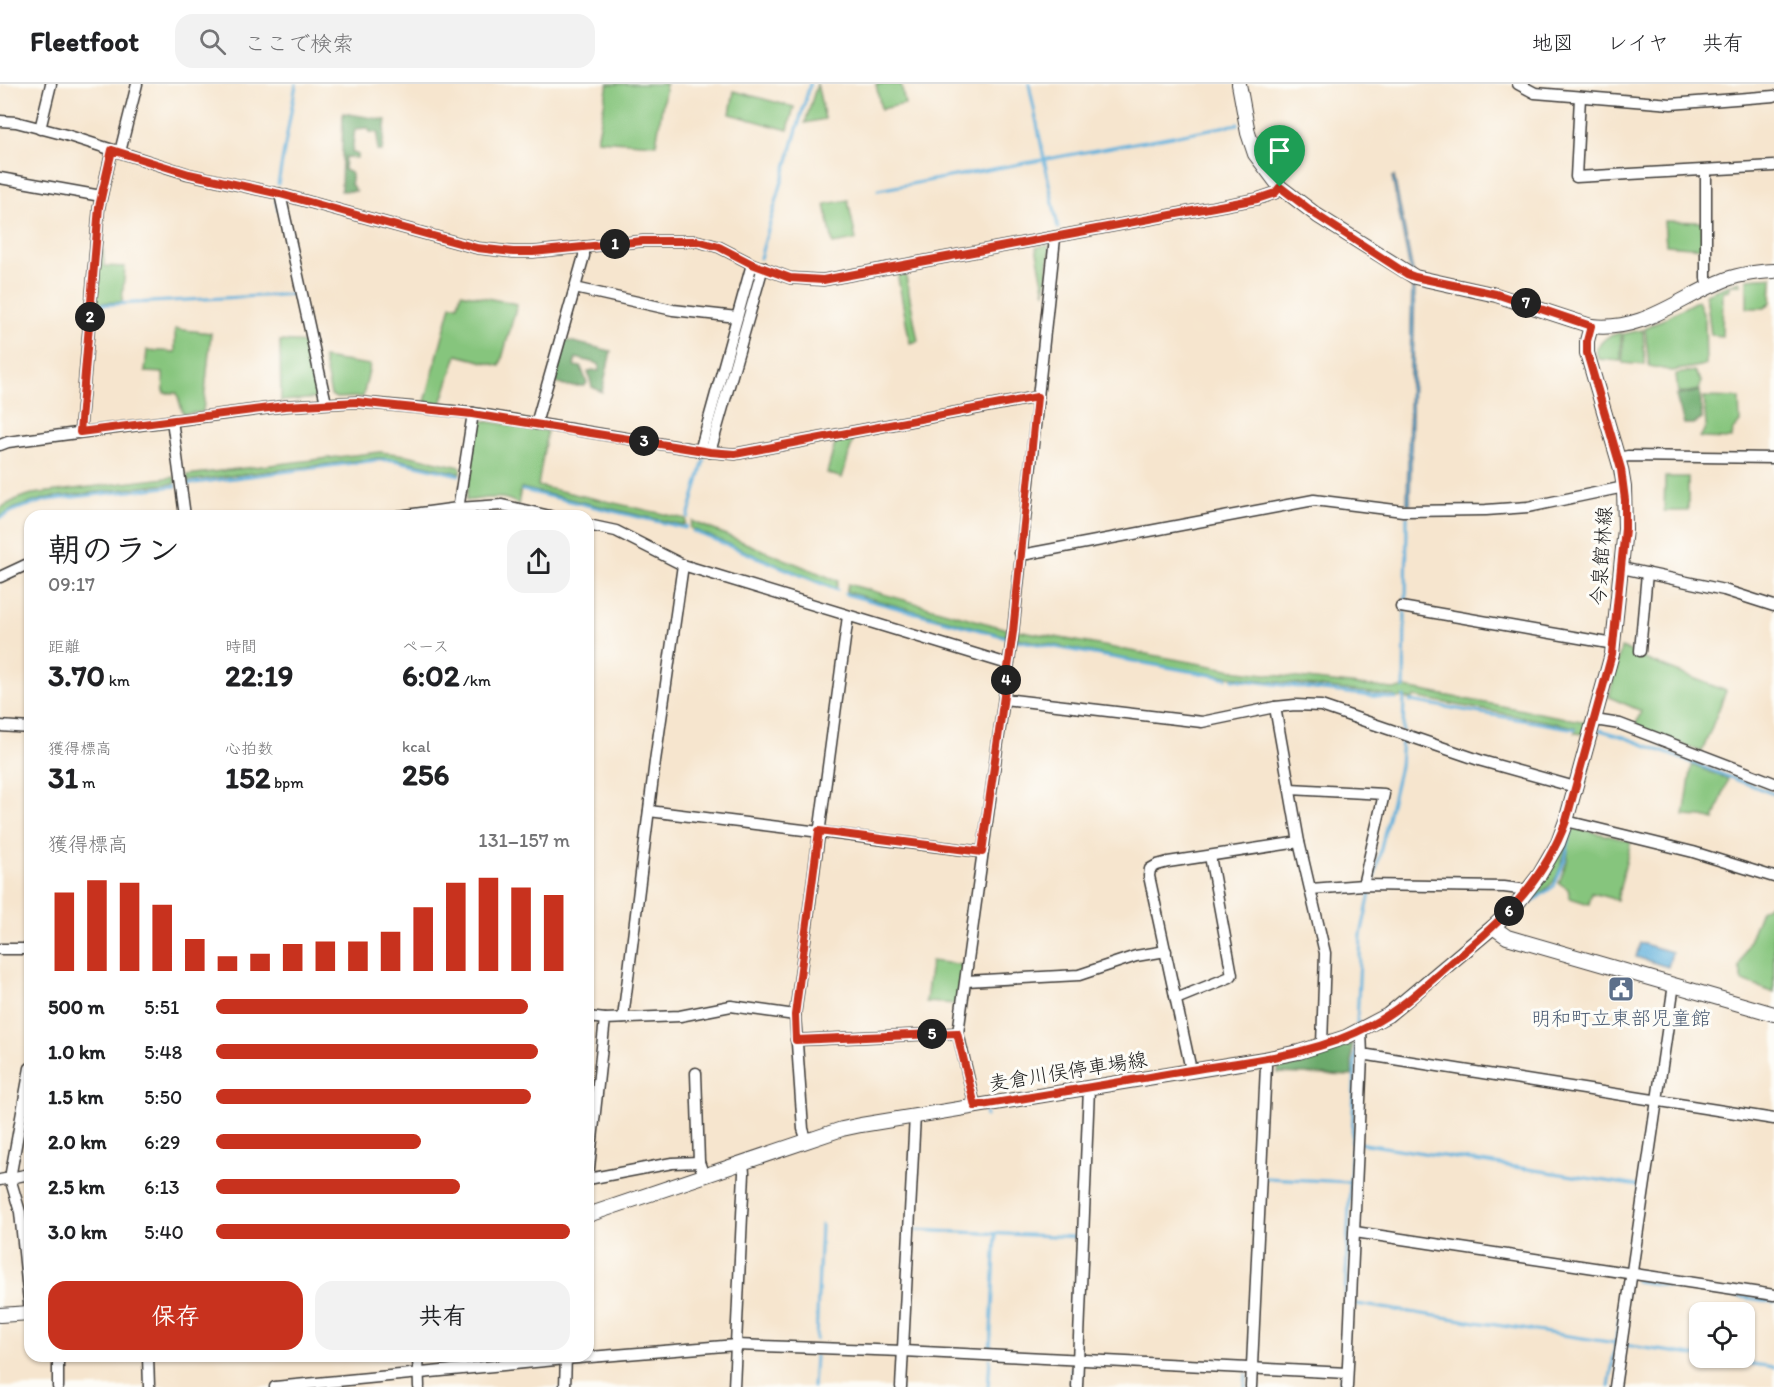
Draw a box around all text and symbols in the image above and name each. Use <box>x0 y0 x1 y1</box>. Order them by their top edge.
search box <box>175 14 595 68</box>
text: Fleetfoot <box>30 24 139 58</box>
icon: search <box>196 25 229 58</box>
text: ここで検索 <box>244 30 354 57</box>
text: 地図 <box>1532 30 1574 55</box>
text: レイヤ <box>1607 30 1669 55</box>
text: 共有 <box>1702 30 1744 55</box>
pin <box>1254 125 1305 187</box>
icon: arrive <box>1263 134 1296 167</box>
pin: 1 <box>600 229 630 259</box>
text: 1 <box>611 234 619 253</box>
pin: 7 <box>1511 288 1541 318</box>
text: 7 <box>1522 293 1530 312</box>
pin: 2 <box>75 302 105 332</box>
text: 2 <box>86 307 94 326</box>
pin: 3 <box>629 426 659 456</box>
text: 3 <box>640 431 648 450</box>
street label: 今泉館林線 <box>1586 505 1616 607</box>
text: 朝のラン <box>48 530 180 569</box>
button: share <box>507 530 570 593</box>
text: 09:17 <box>48 572 95 596</box>
text: 距離 <box>48 637 80 656</box>
text: 時間 <box>225 637 257 656</box>
text: ペース <box>402 637 449 656</box>
text: 3.70 <box>48 657 105 694</box>
text: 22:19 <box>225 657 294 694</box>
text: 6:02 <box>402 657 459 694</box>
pin: 4 <box>991 665 1021 695</box>
text: 4 <box>1001 670 1011 689</box>
text: km <box>105 671 130 690</box>
text: /km <box>459 671 491 690</box>
text: kcal <box>402 737 430 756</box>
text: 獲得標高 <box>48 739 112 758</box>
text: 心拍数 <box>225 739 273 758</box>
text: 256 <box>402 756 449 793</box>
text: 31 <box>48 759 78 796</box>
text: 152 <box>225 759 270 796</box>
text: m <box>78 773 95 792</box>
text: bpm <box>270 773 304 792</box>
text: 131–157 m <box>478 828 570 852</box>
text: 獲得標高 <box>48 832 128 856</box>
pin: 6 <box>1494 896 1524 926</box>
text: 6 <box>1505 901 1513 920</box>
public building icon: 明和町立東部児童館 <box>1606 974 1636 1004</box>
text: 500 m <box>48 995 104 1019</box>
text: 5:51 <box>144 995 179 1019</box>
place label: 明和町立東部児童館 <box>1531 1006 1711 1030</box>
pin: 5 <box>917 1019 947 1049</box>
text: 5 <box>928 1024 936 1043</box>
text: 1.0 km <box>48 1040 105 1064</box>
text: 5:48 <box>144 1040 182 1064</box>
street label: 麦倉川俣停車場線 <box>987 1047 1149 1095</box>
text: 1.5 km <box>48 1085 104 1109</box>
text: 5:50 <box>144 1085 182 1109</box>
text: 2.0 km <box>48 1130 107 1154</box>
text: 6:29 <box>144 1130 180 1154</box>
text: 2.5 km <box>48 1175 105 1199</box>
text: 6:13 <box>144 1175 180 1199</box>
text: 3.0 km <box>48 1220 107 1244</box>
text: 5:40 <box>144 1220 184 1244</box>
button: 保存 <box>48 1281 303 1350</box>
button: 共有 <box>315 1281 570 1350</box>
map controls <box>1689 1302 1755 1368</box>
button: locate <box>1689 1302 1755 1368</box>

